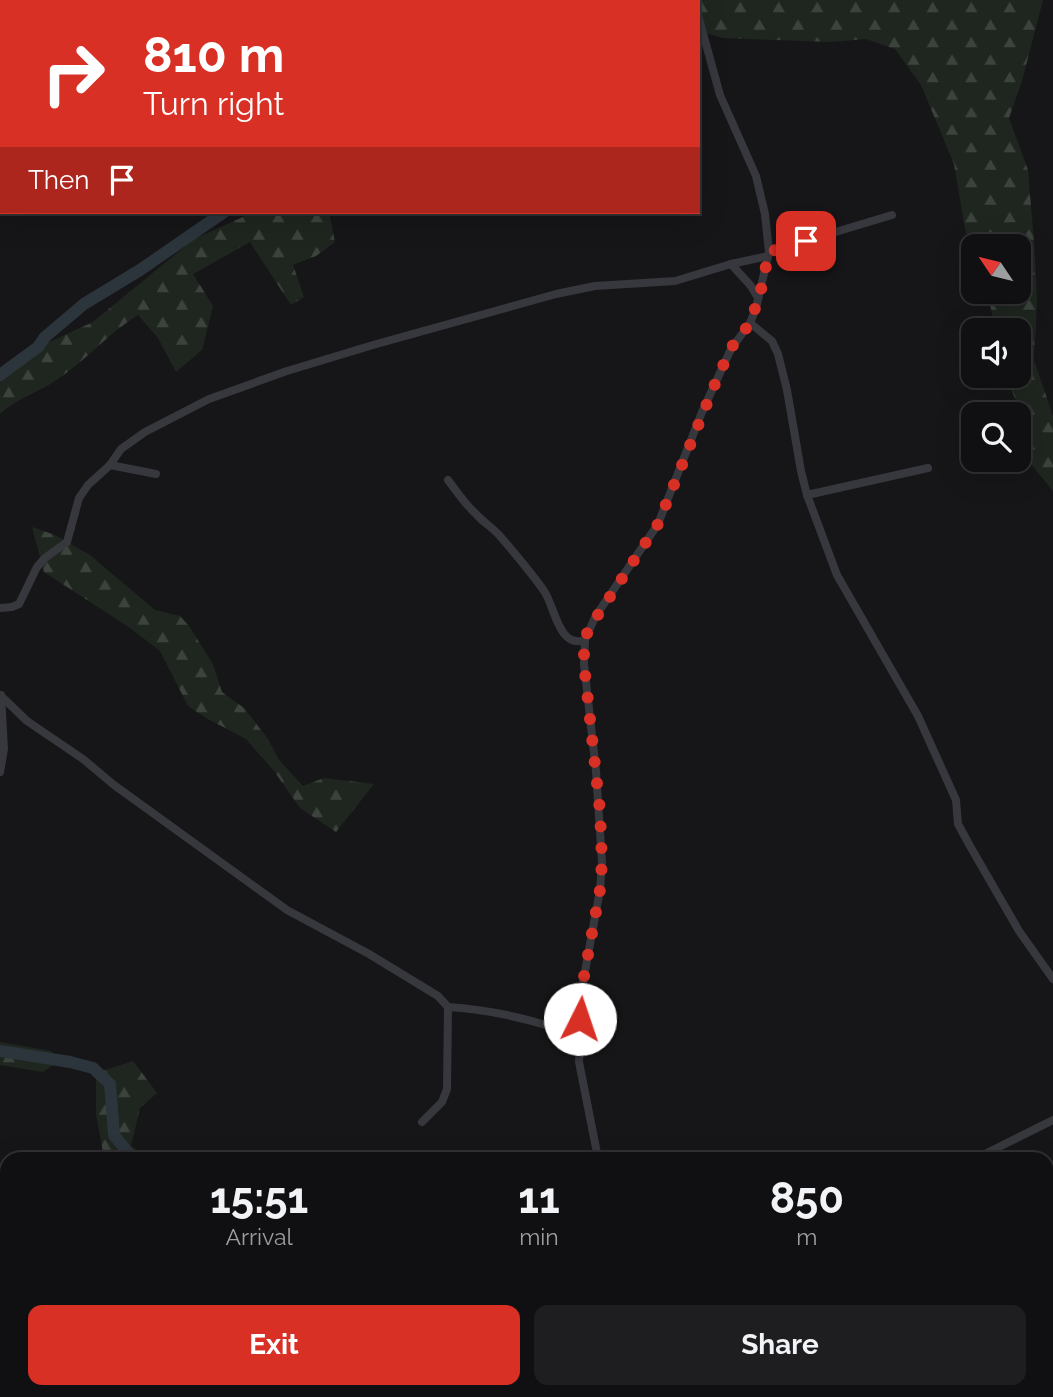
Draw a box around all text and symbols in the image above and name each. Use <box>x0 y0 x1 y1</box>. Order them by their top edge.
text: 810 m <box>143 26 284 83</box>
icon: right <box>28 28 119 119</box>
text: Turn right <box>143 85 284 122</box>
icon: arrive <box>103 161 141 199</box>
text: Then <box>28 165 89 195</box>
pin <box>776 211 836 271</box>
icon: arrive <box>787 222 825 260</box>
north arrow <box>961 234 1031 304</box>
map controls <box>961 234 1031 472</box>
button: sound <box>961 318 1031 388</box>
button: search <box>961 402 1031 472</box>
position arrow <box>543 982 617 1056</box>
text: 15:51 <box>210 1174 308 1223</box>
text: 11 <box>518 1174 560 1223</box>
text: 850 <box>770 1174 844 1223</box>
text: Arrival <box>225 1223 293 1250</box>
text: min <box>519 1223 559 1250</box>
text: m <box>796 1223 817 1250</box>
button: Exit <box>28 1305 520 1385</box>
button: Share <box>534 1305 1026 1385</box>

